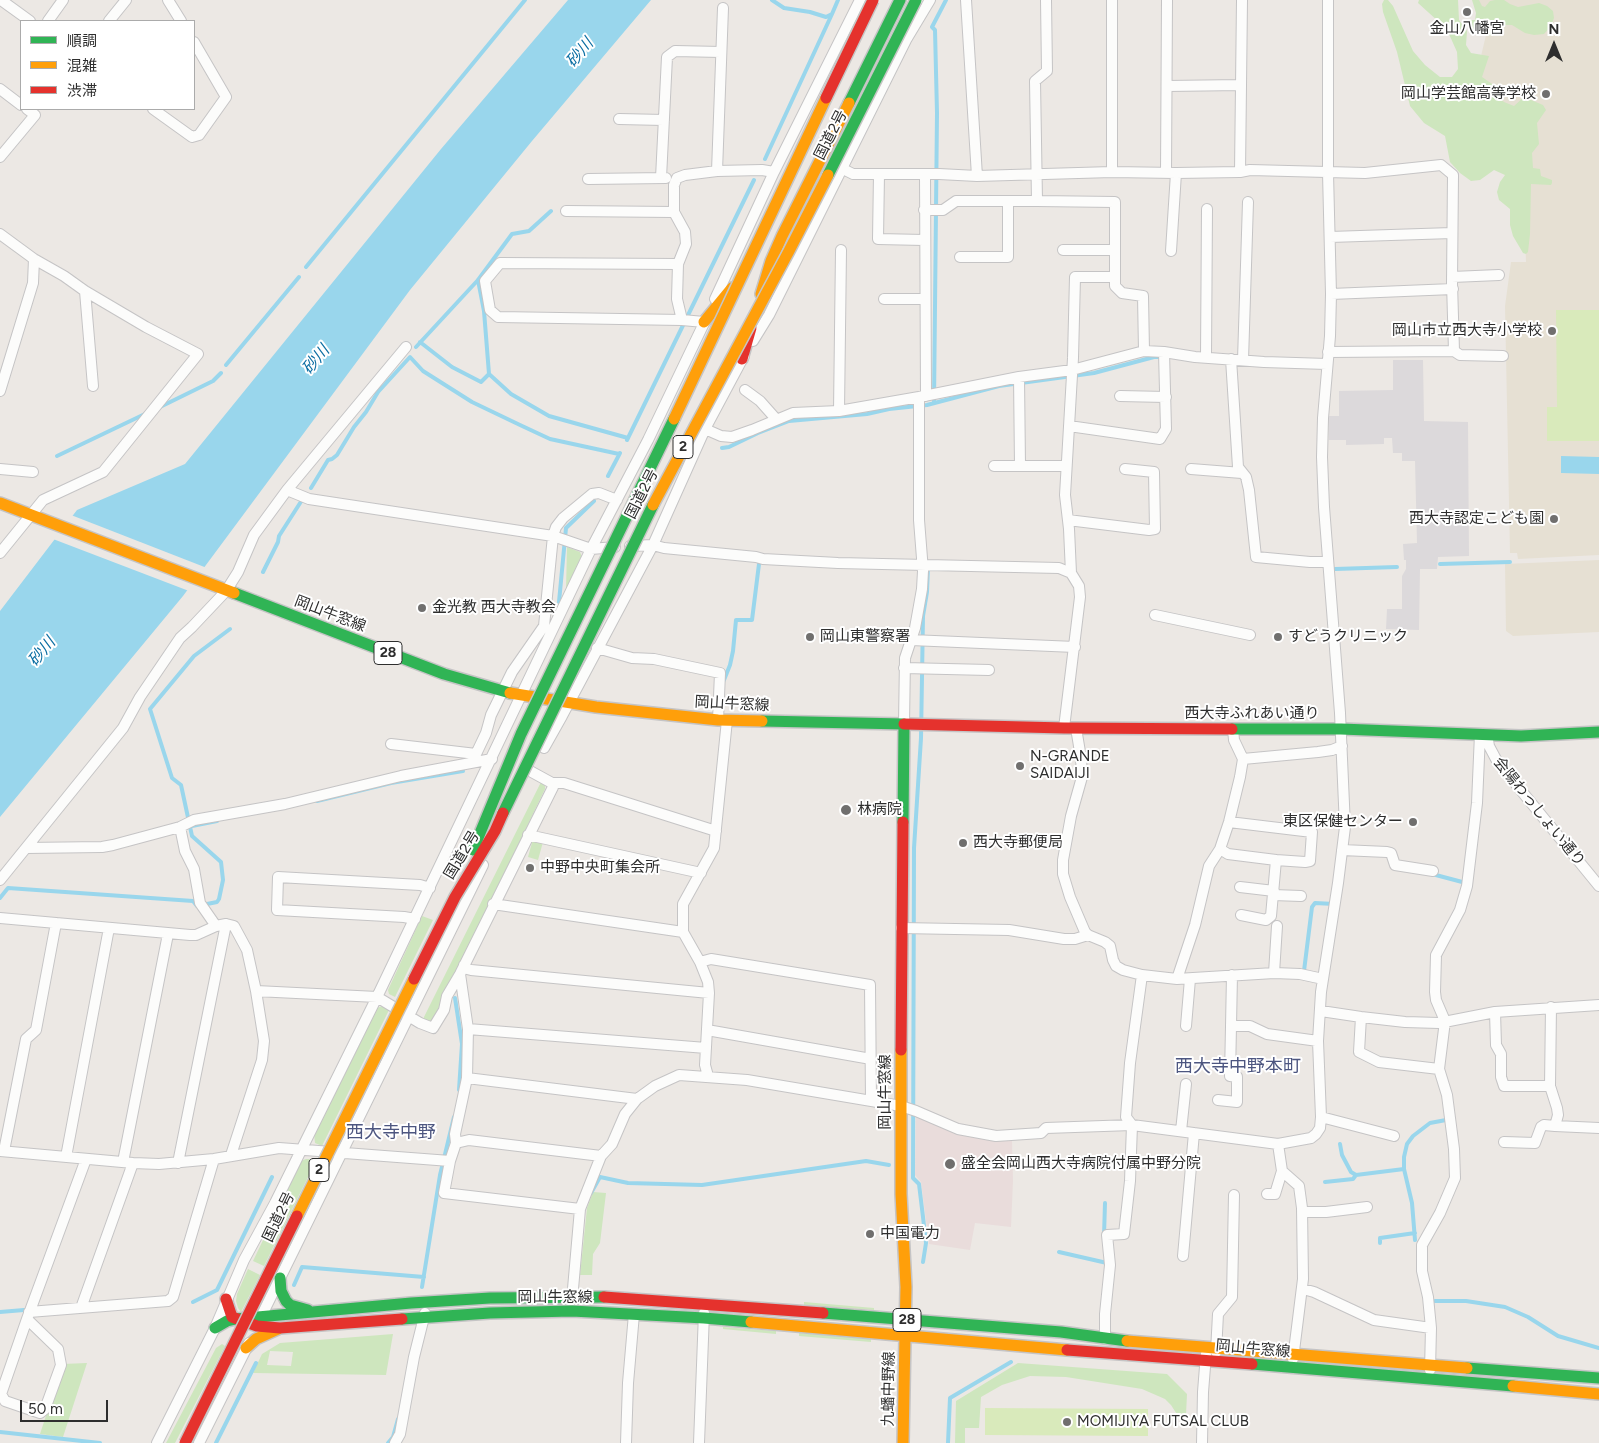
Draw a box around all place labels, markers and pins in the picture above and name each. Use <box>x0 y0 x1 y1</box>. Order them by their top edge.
marker: 金山八幡宮 <box>1461 6 1473 18</box>
place label: 金山八幡宮 <box>1430 20 1504 38</box>
place label: 岡山学芸館高等学校 <box>1401 85 1536 103</box>
marker: 岡山学芸館高等学校 <box>1540 88 1552 100</box>
place label: 岡山市立西大寺小学校 <box>1392 322 1542 340</box>
marker: 岡山市立西大寺小学校 <box>1546 325 1558 337</box>
place label: 西大寺認定こども園 <box>1409 510 1544 528</box>
marker: 西大寺認定こども園 <box>1548 513 1560 525</box>
place label: 金光教 西大寺教会 <box>432 599 556 617</box>
marker: 金光教 西大寺教会 <box>416 602 428 614</box>
place label: 岡山東警察署 <box>820 628 910 646</box>
place label: すどうクリニック <box>1288 628 1408 646</box>
marker: 岡山東警察署 <box>804 631 816 643</box>
marker: すどうクリニック <box>1272 631 1284 643</box>
place label: N-GRANDE SAIDAIJI <box>1030 748 1110 783</box>
marker: N-GRANDE SAIDAIJI <box>1014 760 1026 772</box>
place label: 林病院 <box>857 801 902 819</box>
marker: 林病院 <box>839 803 853 817</box>
place label: 東区保健センター <box>1283 813 1403 831</box>
marker: 東区保健センター <box>1407 816 1419 828</box>
place label: 西大寺郵便局 <box>973 834 1063 852</box>
marker: 西大寺郵便局 <box>957 837 969 849</box>
place label: 中野中央町集会所 <box>540 859 660 877</box>
marker: 中野中央町集会所 <box>524 862 536 874</box>
place label: 盛全会岡山西大寺病院付属中野分院 <box>961 1155 1201 1173</box>
marker: 盛全会岡山西大寺病院付属中野分院 <box>943 1157 957 1171</box>
place label: 中国電力 <box>880 1225 940 1243</box>
marker: 中国電力 <box>864 1228 876 1240</box>
place label: MOMIJIYA FUTSAL CLUB <box>1077 1413 1249 1431</box>
marker: MOMIJIYA FUTSAL CLUB <box>1061 1416 1073 1428</box>

